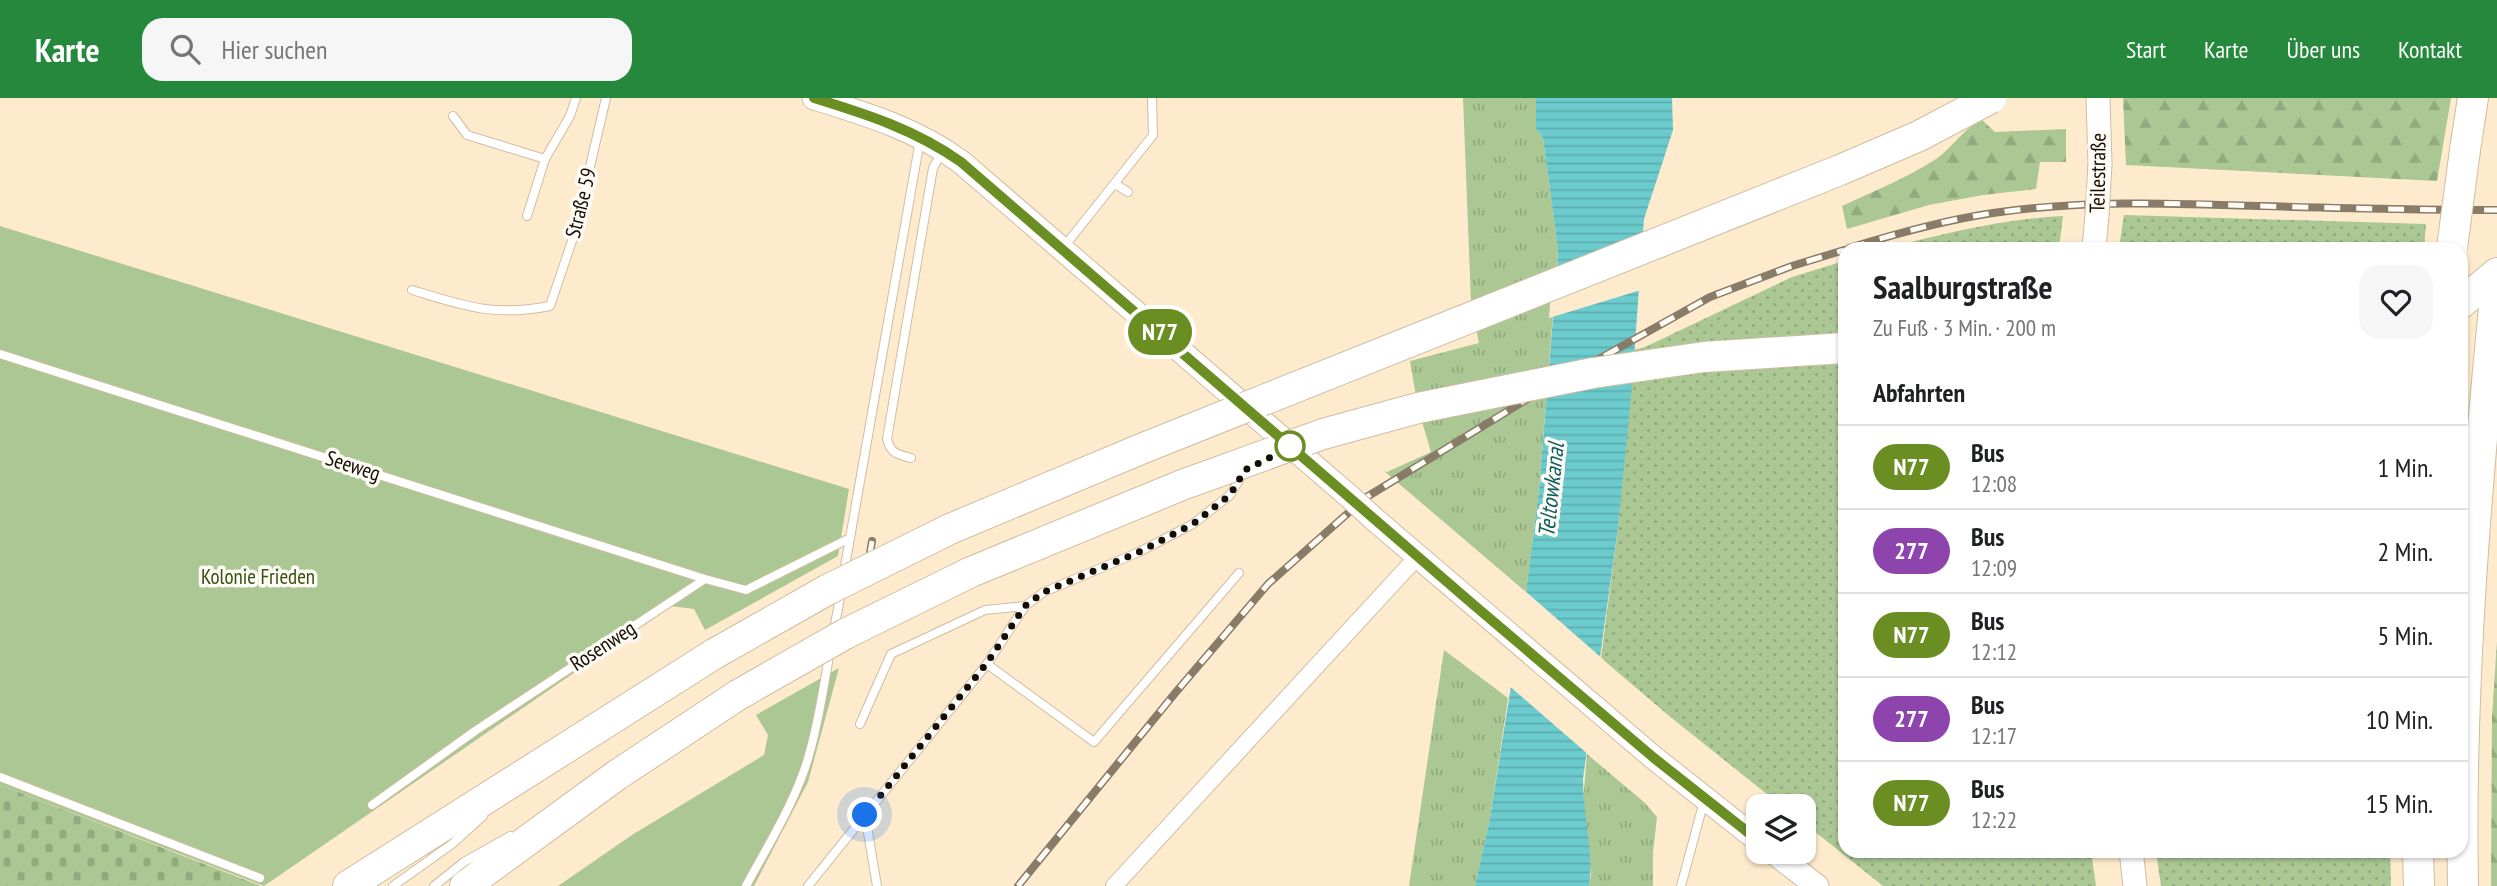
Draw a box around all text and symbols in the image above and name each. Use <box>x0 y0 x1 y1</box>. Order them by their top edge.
search box <box>142 18 632 81</box>
text: Karte <box>35 28 100 71</box>
icon: search <box>166 30 204 68</box>
text: Hier suchen <box>222 33 327 66</box>
text: Start <box>2126 34 2166 65</box>
text: Karte <box>2204 34 2249 65</box>
text: Über uns <box>2287 34 2360 65</box>
text: Kontakt <box>2398 34 2462 65</box>
street label: Teilestraße <box>2083 133 2112 213</box>
street label: Straße 59 <box>559 165 602 241</box>
text: Saalburgstraße <box>1873 265 2053 308</box>
button: heart <box>2359 265 2433 339</box>
line badge: N77 <box>1120 309 1200 355</box>
text: Zu Fuß · 3 Min. · 200 m <box>1873 313 2056 342</box>
text: N77 <box>1142 316 1178 347</box>
text: Abfahrten <box>1873 376 1965 409</box>
unlabelled marker <box>1275 431 1305 461</box>
text: Bus <box>1971 436 2004 469</box>
water label: Teltowkanal <box>1531 439 1570 539</box>
street label: Seeweg <box>322 444 384 487</box>
text: N77 <box>1894 451 1929 482</box>
text: 1 Min. <box>2378 451 2433 484</box>
text: 12:08 <box>1971 469 2017 498</box>
text: Bus <box>1971 520 2004 553</box>
text: 277 <box>1894 535 1929 566</box>
text: 2 Min. <box>2378 535 2433 568</box>
text: 12:09 <box>1971 553 2017 582</box>
park label: Kolonie Frieden <box>201 563 315 590</box>
text: Bus <box>1971 604 2004 637</box>
street label: Rosenweg <box>565 614 641 677</box>
text: N77 <box>1894 619 1929 650</box>
text: 5 Min. <box>2378 619 2433 652</box>
text: 12:12 <box>1971 637 2017 666</box>
text: Bus <box>1971 688 2004 721</box>
text: 277 <box>1894 703 1929 734</box>
text: 10 Min. <box>2366 703 2433 736</box>
text: 12:17 <box>1971 721 2017 750</box>
text: Bus <box>1971 772 2004 805</box>
text: N77 <box>1894 787 1929 818</box>
text: 15 Min. <box>2366 787 2433 820</box>
map controls <box>1746 794 1816 864</box>
button: layers <box>1746 794 1816 864</box>
your location <box>847 797 882 832</box>
text: 12:22 <box>1971 805 2017 834</box>

